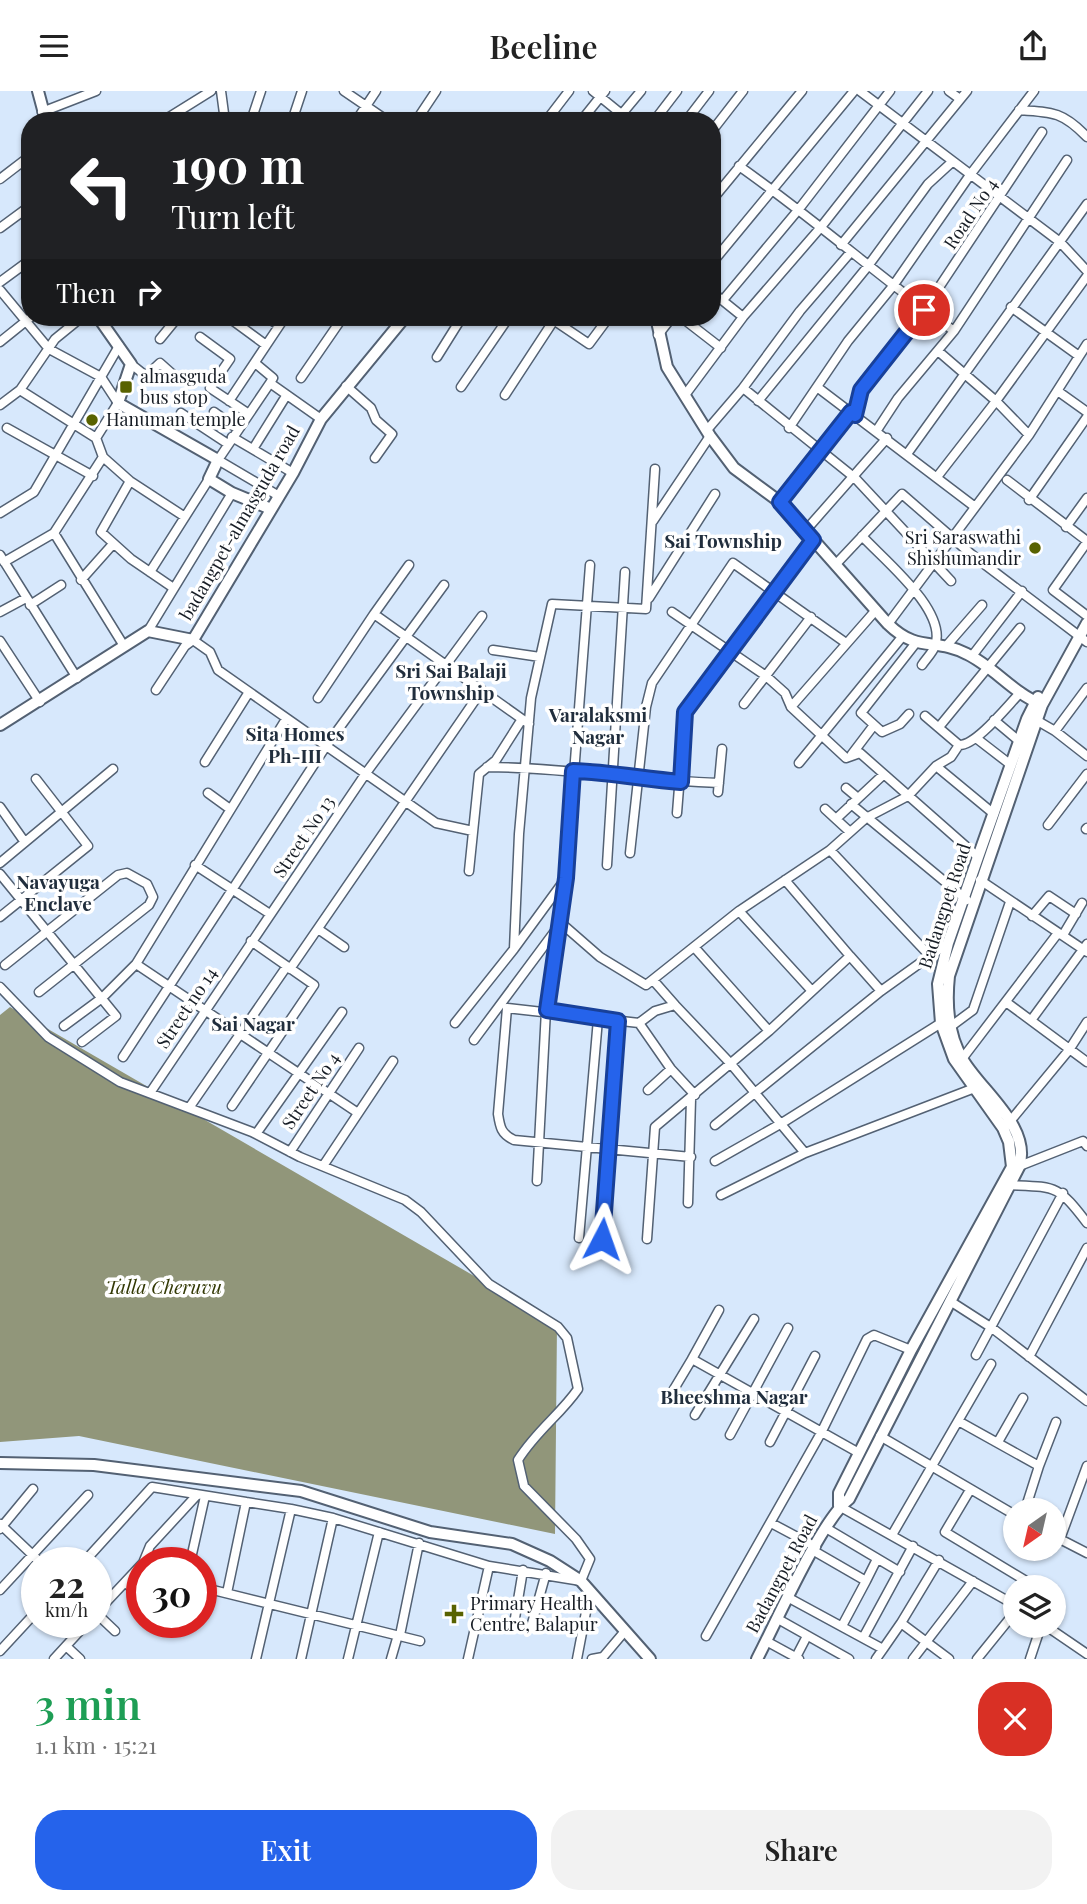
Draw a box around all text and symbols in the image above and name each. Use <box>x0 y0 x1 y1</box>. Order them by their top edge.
text: Beeline <box>489 24 598 67</box>
icon: menu <box>35 27 73 65</box>
icon: share <box>1014 27 1052 65</box>
text: 190 m <box>171 131 304 196</box>
icon: left <box>56 140 147 231</box>
street label: Road No 4 <box>938 173 1003 254</box>
text: Turn left <box>171 194 295 237</box>
icon: right <box>130 273 168 311</box>
text: Then <box>56 275 116 310</box>
pin <box>894 280 954 340</box>
icon: arrive <box>905 291 943 329</box>
place label: almasguda bus stop <box>140 364 227 409</box>
marker: almasguda bus stop <box>118 379 134 395</box>
place label: Hanuman temple <box>106 407 246 431</box>
marker: Hanuman temple <box>84 412 100 428</box>
street label: badangpet-almasguda road <box>173 420 305 624</box>
place label: Sri Saraswathi Shishumandir <box>905 525 1021 570</box>
district label: Sai Township <box>664 527 782 553</box>
marker: Sri Saraswathi Shishumandir <box>1027 540 1043 556</box>
district label: Sri Sai Balaji Township <box>395 657 507 705</box>
district label: Varalaksmi Nagar <box>548 701 647 749</box>
district label: Sita Homes Ph-III <box>245 720 345 768</box>
street label: Street No 13 <box>267 791 339 882</box>
street label: Badangpet Road <box>912 839 976 972</box>
district label: Navayuga Enclave <box>16 868 100 916</box>
street label: Street no 14 <box>150 962 222 1053</box>
district label: Sai Nagar <box>211 1010 295 1036</box>
street label: Street No 4 <box>276 1047 345 1134</box>
position arrow <box>565 1202 639 1276</box>
water label: Talla Cheruvu <box>106 1273 222 1299</box>
district label: Bheeshma Nagar <box>660 1383 808 1409</box>
north arrow <box>1003 1498 1066 1561</box>
map controls <box>1003 1498 1066 1638</box>
street label: Badangpet Road <box>740 1510 823 1637</box>
speed limit sign: 30 <box>126 1547 217 1638</box>
text: 22 <box>48 1560 85 1607</box>
button: layers <box>1003 1575 1066 1638</box>
place label: Primary Health Centre, Balapur <box>470 1591 598 1636</box>
text: km/h <box>45 1598 88 1622</box>
marker: Primary Health Centre, Balapur <box>444 1604 464 1624</box>
text: 3 min <box>35 1675 141 1731</box>
button: close <box>978 1682 1052 1756</box>
text: 1.1 km · 15:21 <box>35 1729 157 1760</box>
button: Exit <box>35 1810 537 1890</box>
button: Share <box>551 1810 1052 1890</box>

